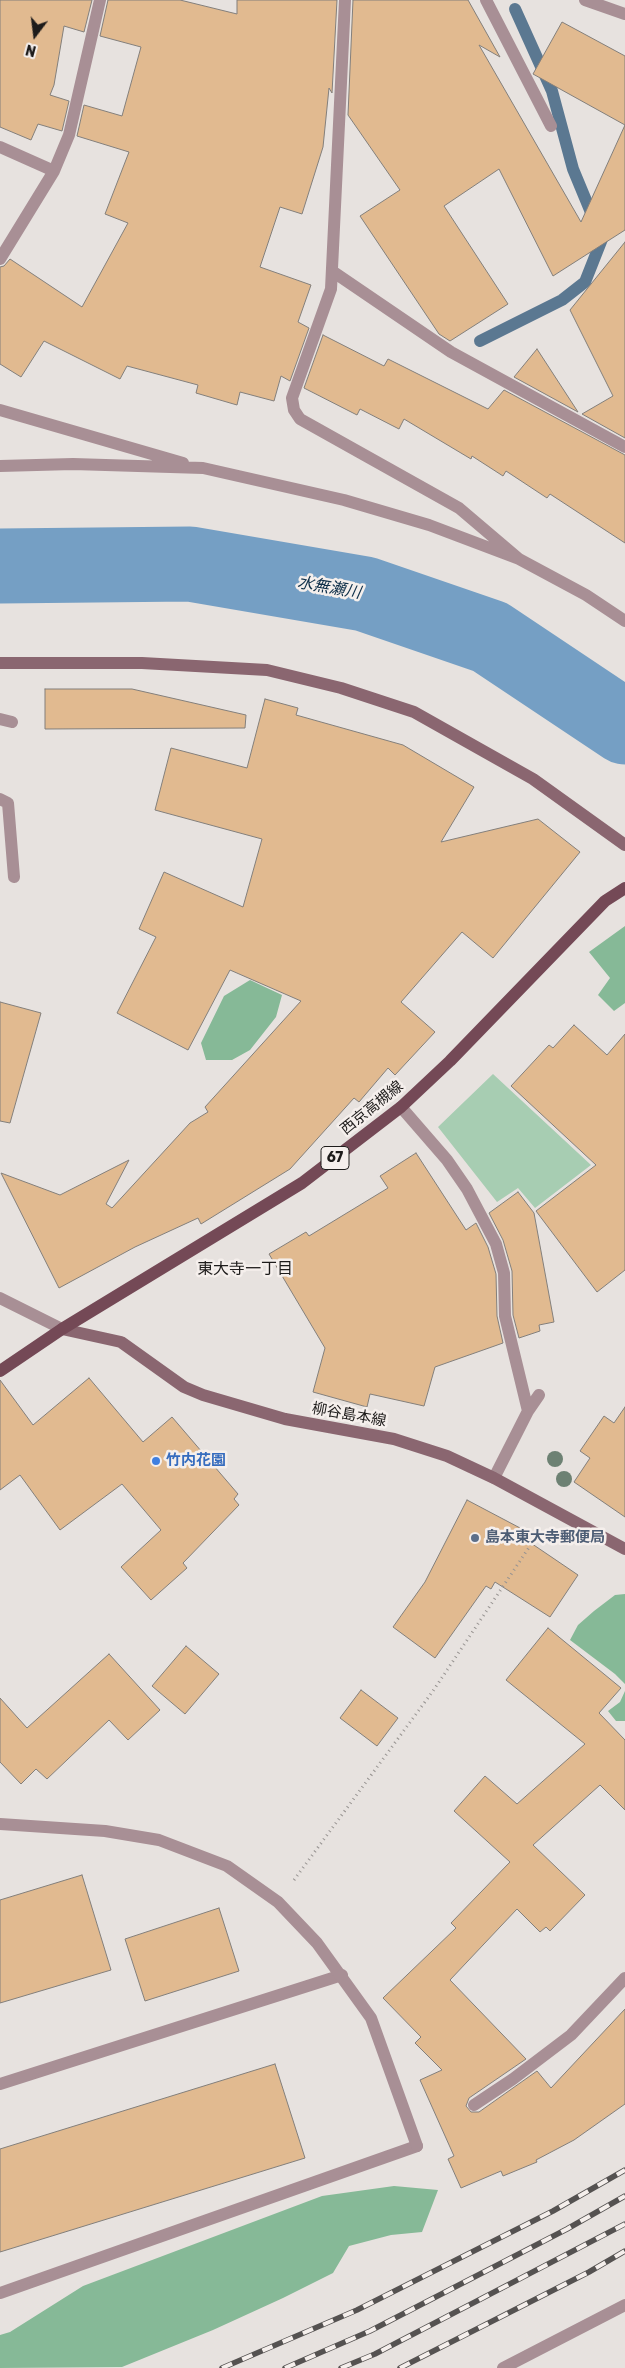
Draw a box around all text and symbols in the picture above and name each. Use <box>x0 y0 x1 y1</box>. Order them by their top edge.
north arrow <box>10 10 60 60</box>
text: N <box>24 40 38 59</box>
water label: 水無瀬川 <box>296 573 362 603</box>
street label: 西京高槻線 <box>337 1077 407 1139</box>
road number: 67 <box>321 1146 349 1170</box>
district label: 東大寺一丁目 <box>197 1259 293 1279</box>
street label: 柳谷島本線 <box>311 1400 387 1430</box>
place label: 竹内花園 <box>166 1452 226 1470</box>
marker: 竹内花園 <box>150 1455 162 1467</box>
place label: 島本東大寺郵便局 <box>485 1529 605 1547</box>
marker: 島本東大寺郵便局 <box>469 1532 481 1544</box>

